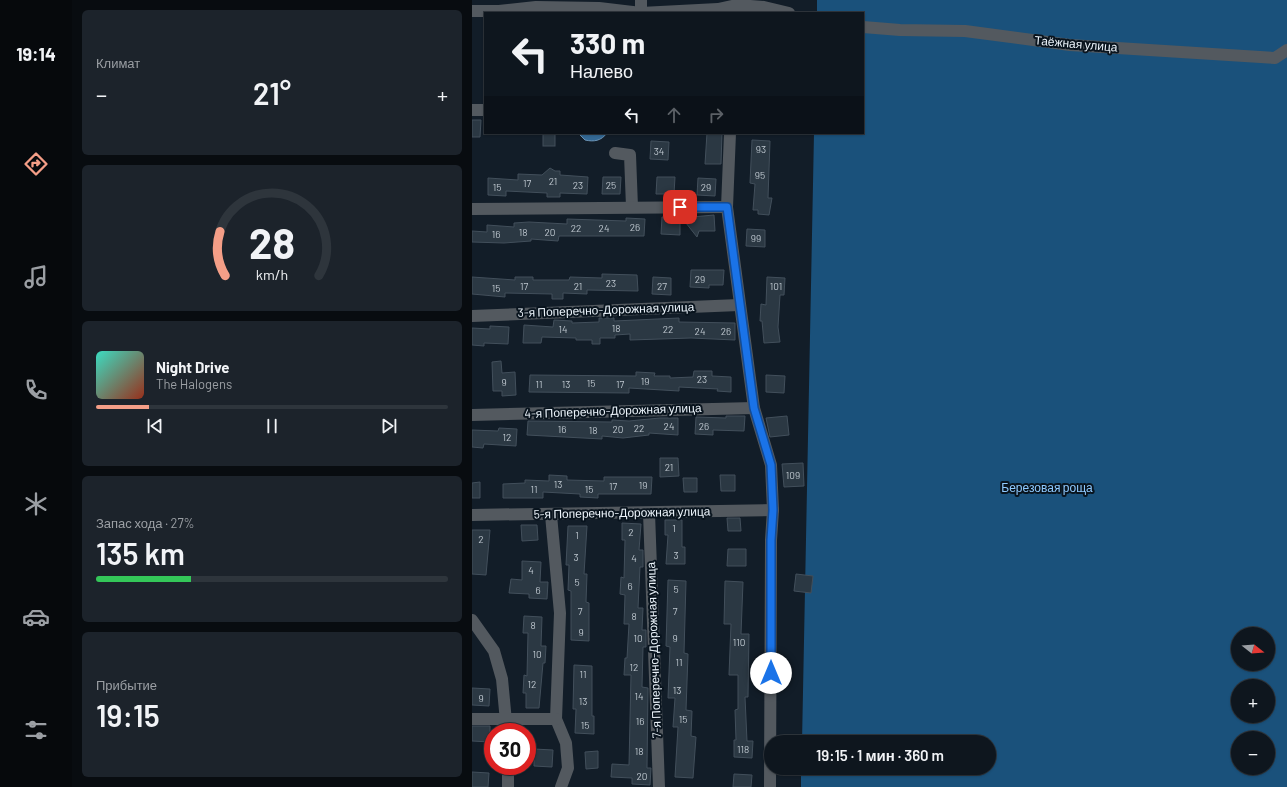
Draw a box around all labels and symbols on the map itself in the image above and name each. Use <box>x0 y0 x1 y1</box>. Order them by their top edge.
street label: Таёжная улица <box>1034 32 1119 55</box>
house number: 93 <box>756 143 766 155</box>
house number: 34 <box>654 145 664 157</box>
house number: 95 <box>755 169 765 181</box>
house number: 21 <box>549 175 557 187</box>
house number: 17 <box>523 177 531 189</box>
house number: 23 <box>573 179 583 191</box>
house number: 25 <box>606 179 616 191</box>
house number: 15 <box>493 181 501 193</box>
house number: 29 <box>701 181 711 193</box>
pin <box>663 190 697 224</box>
house number: 26 <box>630 221 640 233</box>
house number: 22 <box>571 222 581 234</box>
house number: 24 <box>599 222 609 234</box>
house number: 18 <box>519 226 527 238</box>
house number: 20 <box>544 226 556 238</box>
house number: 16 <box>492 228 500 240</box>
house number: 99 <box>751 232 761 244</box>
house number: 29 <box>695 273 705 285</box>
house number: 23 <box>606 277 616 289</box>
house number: 17 <box>520 280 528 292</box>
house number: 21 <box>574 280 582 292</box>
house number: 27 <box>657 280 667 292</box>
house number: 101 <box>770 280 782 292</box>
house number: 15 <box>492 282 500 294</box>
street label: 3-я Поперечно-Дорожная улица <box>517 299 695 320</box>
house number: 18 <box>612 322 620 334</box>
house number: 14 <box>558 323 568 335</box>
house number: 22 <box>663 323 673 335</box>
house number: 24 <box>695 325 705 337</box>
house number: 26 <box>721 325 731 337</box>
house number: 23 <box>697 373 707 385</box>
house number: 19 <box>641 375 649 387</box>
house number: 9 <box>501 376 507 388</box>
house number: 15 <box>587 377 595 389</box>
house number: 11 <box>535 378 543 390</box>
house number: 13 <box>562 378 570 390</box>
house number: 17 <box>616 378 624 390</box>
street label: 4-я Поперечно-Дорожная улица <box>524 400 702 421</box>
house number: 24 <box>664 420 674 432</box>
house number: 26 <box>699 420 709 432</box>
house number: 22 <box>634 422 644 434</box>
house number: 16 <box>558 423 566 435</box>
house number: 20 <box>612 423 624 435</box>
house number: 18 <box>589 424 597 436</box>
house number: 12 <box>503 431 511 443</box>
house number: 21 <box>665 461 673 473</box>
house number: 109 <box>786 469 800 481</box>
house number: 13 <box>554 478 562 490</box>
house number: 19 <box>639 479 647 491</box>
house number: 17 <box>609 480 617 492</box>
park label: Березовая роща <box>1001 480 1093 495</box>
house number: 11 <box>530 483 538 495</box>
house number: 15 <box>585 483 593 495</box>
street label: 5-я Поперечно-Дорожная улица <box>533 503 711 522</box>
house number: 1 <box>672 522 676 534</box>
house number: 2 <box>628 526 634 538</box>
house number: 1 <box>575 529 579 541</box>
house number: 2 <box>478 533 484 545</box>
house number: 3 <box>673 549 679 561</box>
house number: 3 <box>573 551 579 563</box>
house number: 4 <box>631 552 637 564</box>
street label: 7-я Поперечно-Дорожная улица <box>643 561 664 738</box>
house number: 4 <box>528 564 534 576</box>
house number: 5 <box>574 576 580 588</box>
house number: 6 <box>627 580 633 592</box>
house number: 5 <box>673 583 679 595</box>
house number: 6 <box>535 584 541 596</box>
house number: 7 <box>578 605 583 617</box>
house number: 7 <box>673 605 678 617</box>
house number: 8 <box>631 610 637 622</box>
house number: 8 <box>530 619 536 631</box>
house number: 9 <box>578 626 584 638</box>
north arrow <box>1231 627 1275 671</box>
house number: 10 <box>633 632 643 644</box>
house number: 9 <box>672 632 678 644</box>
house number: 110 <box>733 636 745 648</box>
house number: 10 <box>532 648 542 660</box>
position arrow <box>750 652 792 694</box>
house number: 11 <box>675 656 683 668</box>
house number: 12 <box>630 661 638 673</box>
house number: 11 <box>579 668 587 680</box>
house number: 12 <box>528 678 536 690</box>
house number: 13 <box>673 684 681 696</box>
house number: 14 <box>634 690 644 702</box>
house number: 9 <box>478 692 484 704</box>
house number: 13 <box>579 695 587 707</box>
house number: 15 <box>679 713 687 725</box>
house number: 16 <box>636 715 644 727</box>
house number: 15 <box>581 719 589 731</box>
speed limit sign: 30 <box>484 723 536 775</box>
house number: 118 <box>737 743 749 755</box>
house number: 18 <box>635 745 643 757</box>
house number: 20 <box>636 770 648 782</box>

